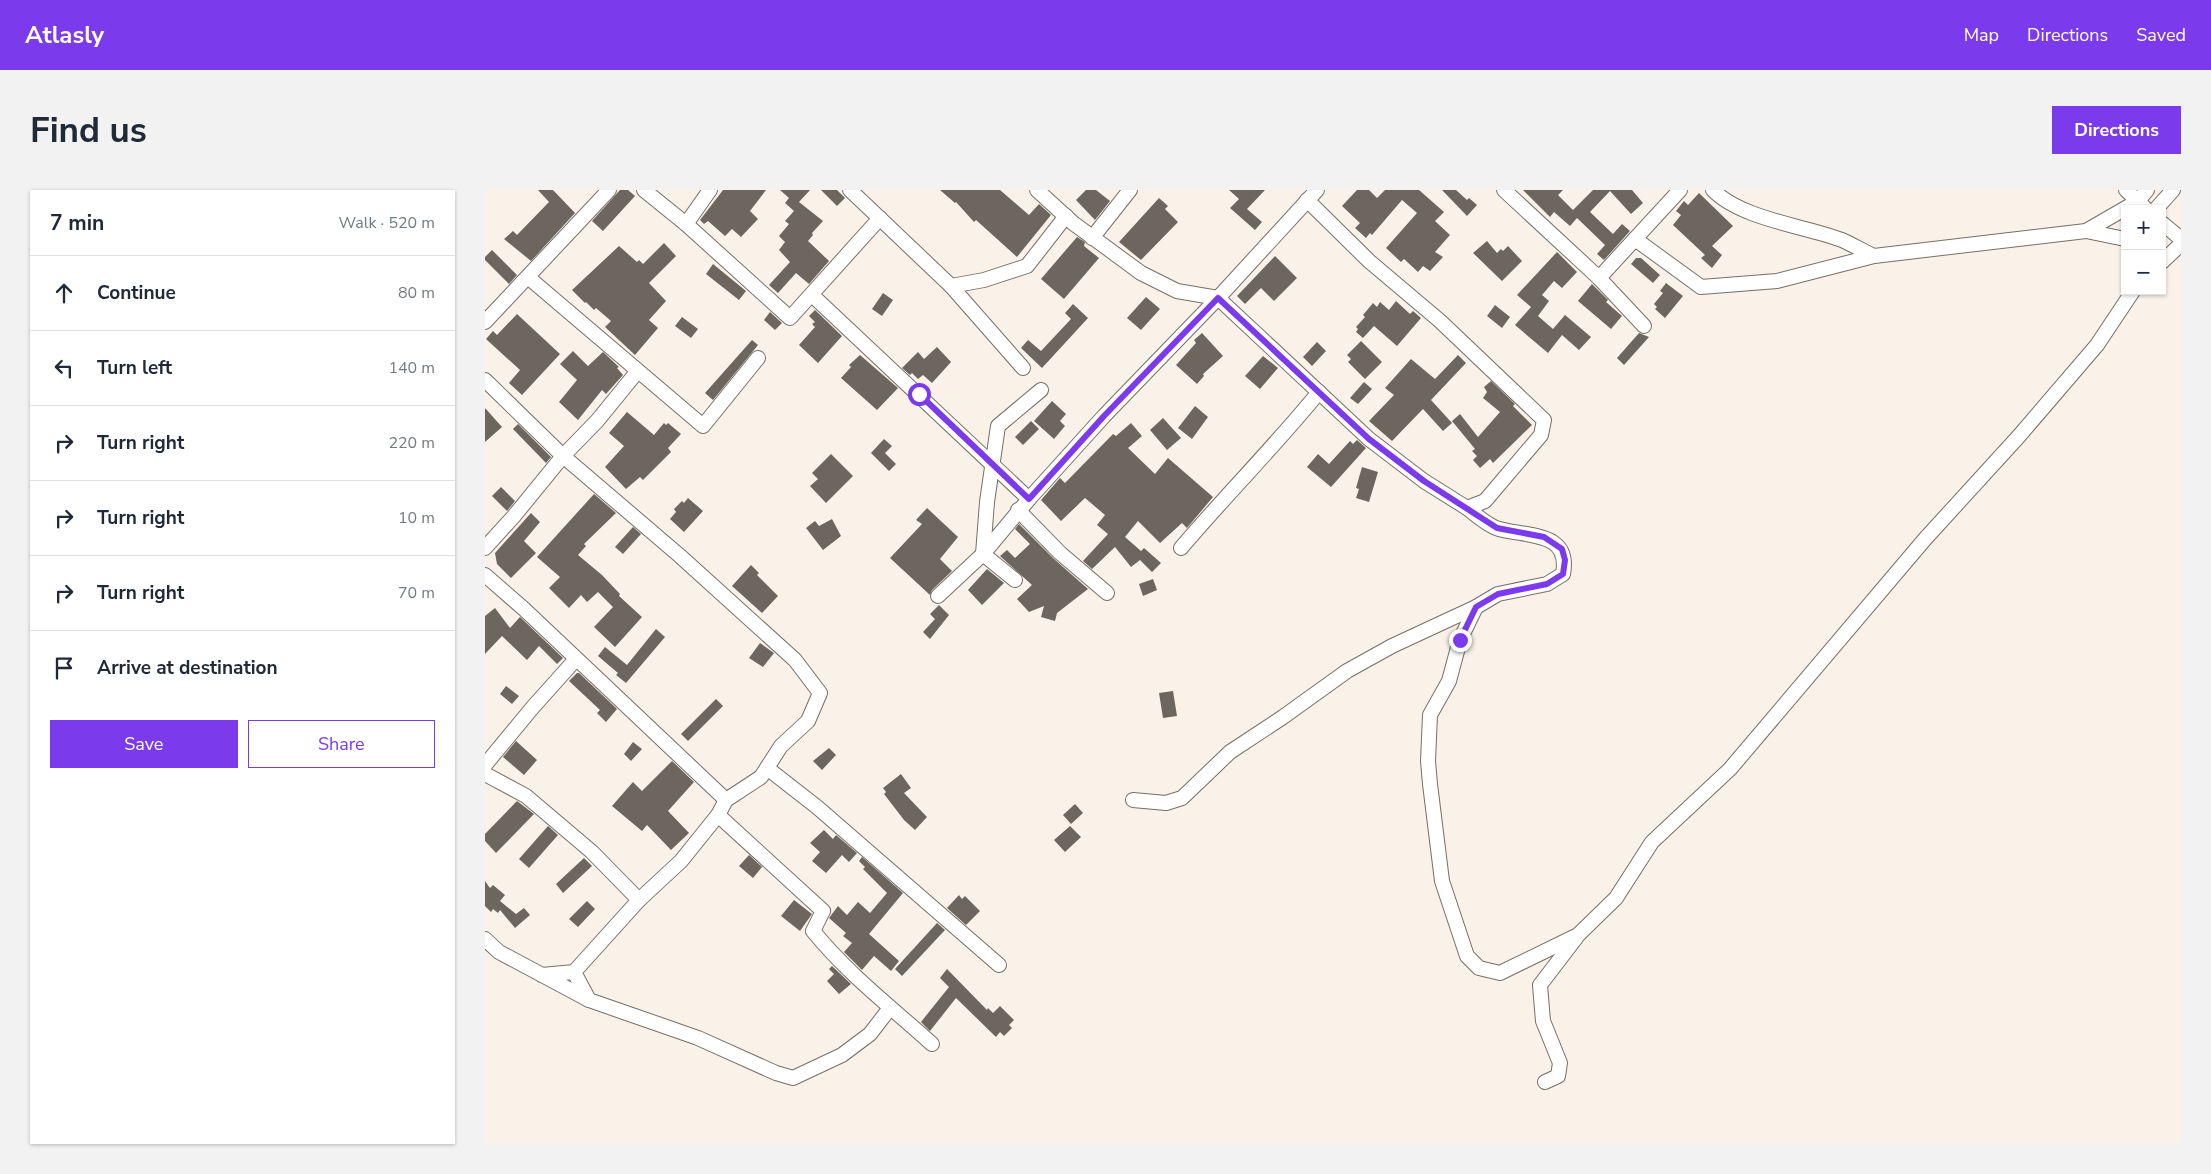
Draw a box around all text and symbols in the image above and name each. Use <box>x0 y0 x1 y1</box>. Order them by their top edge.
text: Atlasly <box>25 19 104 51</box>
text: Map <box>1964 23 1999 47</box>
text: Directions <box>2027 23 2108 47</box>
text: Saved <box>2136 23 2186 47</box>
button: Directions <box>2052 106 2181 154</box>
text: Find us <box>30 107 147 154</box>
map controls <box>2121 205 2166 295</box>
button: + <box>2121 205 2166 250</box>
text: 7 min <box>50 209 104 237</box>
text: Walk · 520 m <box>339 212 435 234</box>
button: − <box>2121 250 2166 295</box>
icon: ahead <box>50 279 78 307</box>
text: Continue <box>97 280 176 306</box>
text: 80 m <box>398 282 435 304</box>
icon: left <box>50 354 78 382</box>
text: Turn left <box>97 355 172 381</box>
text: 140 m <box>388 357 435 379</box>
route start <box>908 383 931 406</box>
icon: right <box>50 429 78 457</box>
text: Turn right <box>97 430 184 456</box>
text: 220 m <box>388 432 435 454</box>
icon: right <box>50 504 78 532</box>
text: Turn right <box>97 505 184 531</box>
text: 10 m <box>398 507 435 529</box>
icon: right <box>50 579 78 607</box>
text: Turn right <box>97 580 184 606</box>
text: 70 m <box>398 582 435 604</box>
route end <box>1449 629 1472 652</box>
icon: arrive <box>50 654 78 682</box>
text: Arrive at destination <box>97 655 278 681</box>
button: Save <box>50 720 238 768</box>
button: Share <box>248 720 435 768</box>

